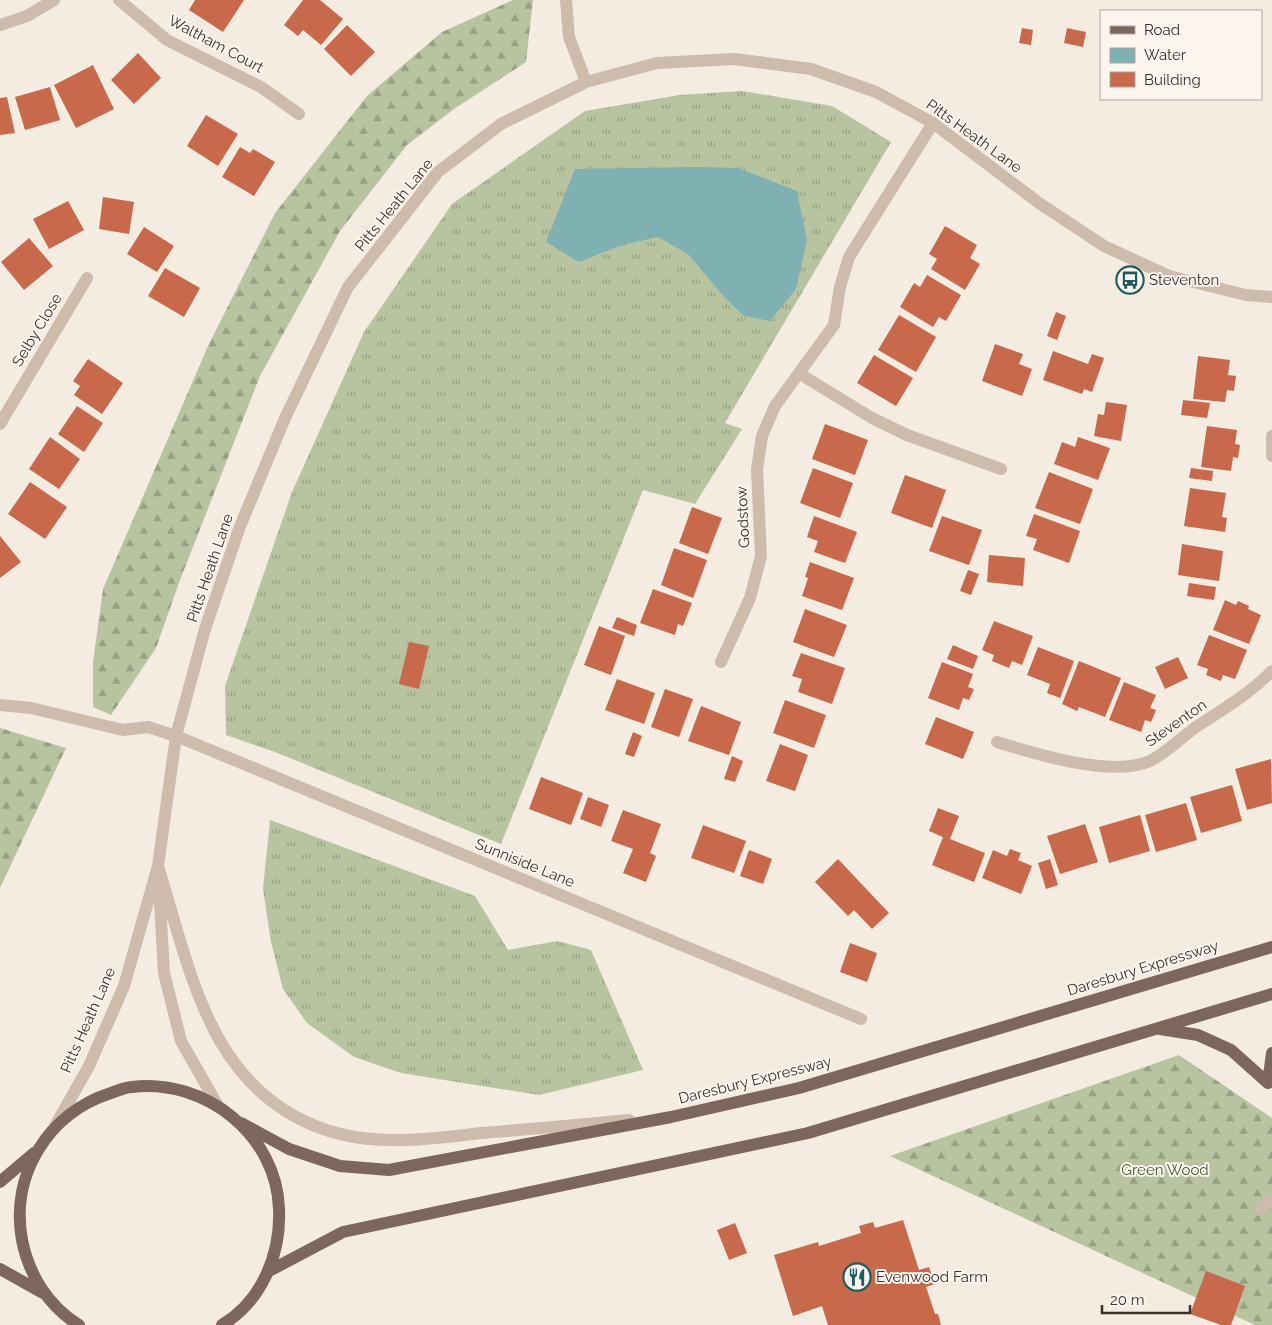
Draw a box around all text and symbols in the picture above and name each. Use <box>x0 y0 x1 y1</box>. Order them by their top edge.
legend <box>1100 10 1262 100</box>
street label: Waltham Court <box>165 11 267 77</box>
text: Road <box>1144 21 1180 39</box>
text: Water <box>1144 46 1187 64</box>
text: Building <box>1144 71 1201 89</box>
street label: Pitts Heath Lane <box>923 95 1025 177</box>
street label: Pitts Heath Lane <box>351 155 437 255</box>
bus stop icon: Steventon <box>1115 265 1145 295</box>
place label: Steventon <box>1149 271 1219 289</box>
street label: Selby Close <box>8 290 66 370</box>
street label: Godstow <box>732 486 754 548</box>
street label: Pitts Heath Lane <box>183 511 237 625</box>
street label: Steventon <box>1142 695 1210 751</box>
street label: Sunniside Lane <box>473 835 578 891</box>
street label: Daresbury Expressway <box>1065 936 1221 1000</box>
street label: Pitts Heath Lane <box>57 964 119 1076</box>
street label: Daresbury Expressway <box>677 1052 833 1108</box>
park label: Green Wood <box>1121 1161 1209 1179</box>
restaurant icon: Evenwood Farm <box>842 1262 872 1292</box>
place label: Evenwood Farm <box>876 1268 988 1286</box>
scale bar <box>1102 1282 1190 1314</box>
text: 20 m <box>1110 1291 1145 1309</box>

